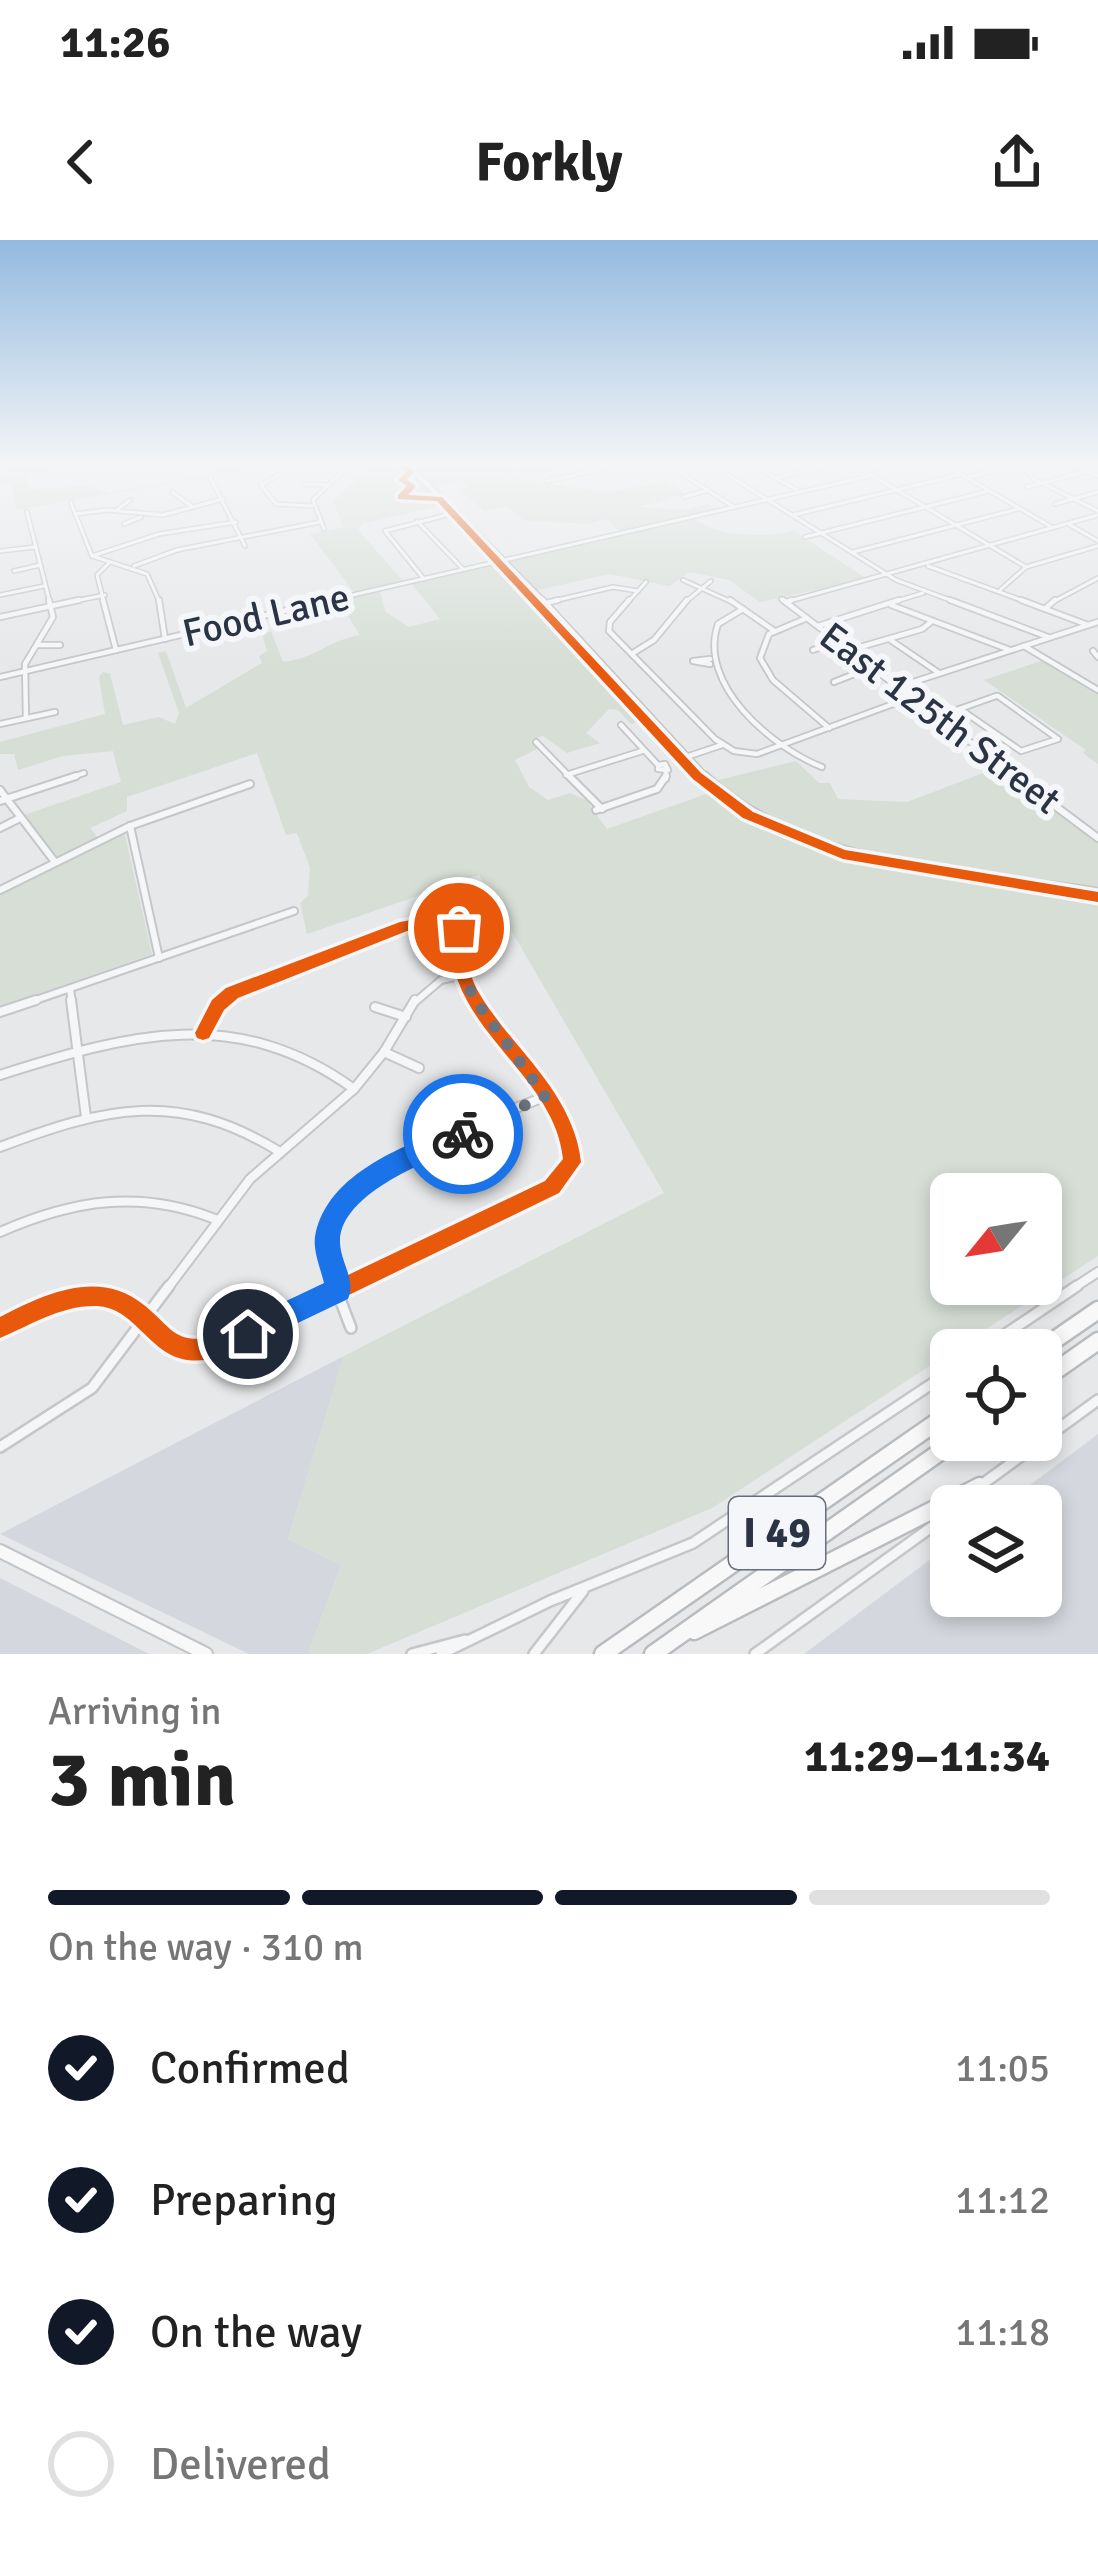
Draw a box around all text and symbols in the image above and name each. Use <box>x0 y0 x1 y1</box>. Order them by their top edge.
text: 11:26 <box>60 15 170 70</box>
icon: back <box>48 129 114 195</box>
text: Forkly <box>475 129 623 196</box>
icon: share <box>984 129 1050 195</box>
street label: Food Lane <box>178 573 354 657</box>
street label: East 125th Street <box>810 612 1070 824</box>
pin <box>408 877 510 979</box>
icon: bag <box>426 895 492 961</box>
courier <box>403 1074 523 1194</box>
icon: bike <box>430 1101 496 1167</box>
north arrow <box>930 1173 1062 1305</box>
map controls <box>930 1173 1062 1617</box>
pin <box>197 1283 299 1385</box>
icon: home <box>215 1301 281 1367</box>
button: locate <box>930 1329 1062 1461</box>
button: layers <box>930 1485 1062 1617</box>
road number: I 49 <box>729 1497 825 1569</box>
text: Arriving in <box>48 1687 222 1735</box>
text: 11:29–11:34 <box>804 1729 1050 1784</box>
text: 3 min <box>48 1732 236 1828</box>
text: On the way · 310 m <box>48 1923 364 1971</box>
icon: check <box>48 2035 114 2101</box>
text: Confirmed <box>150 2041 350 2096</box>
text: 11:05 <box>955 2044 1050 2092</box>
icon: check <box>48 2167 114 2233</box>
text: Preparing <box>150 2173 338 2228</box>
text: 11:12 <box>955 2176 1050 2224</box>
icon: check <box>48 2299 114 2365</box>
text: On the way <box>150 2305 362 2360</box>
text: 11:18 <box>955 2308 1050 2356</box>
text: Delivered <box>150 2437 331 2492</box>

